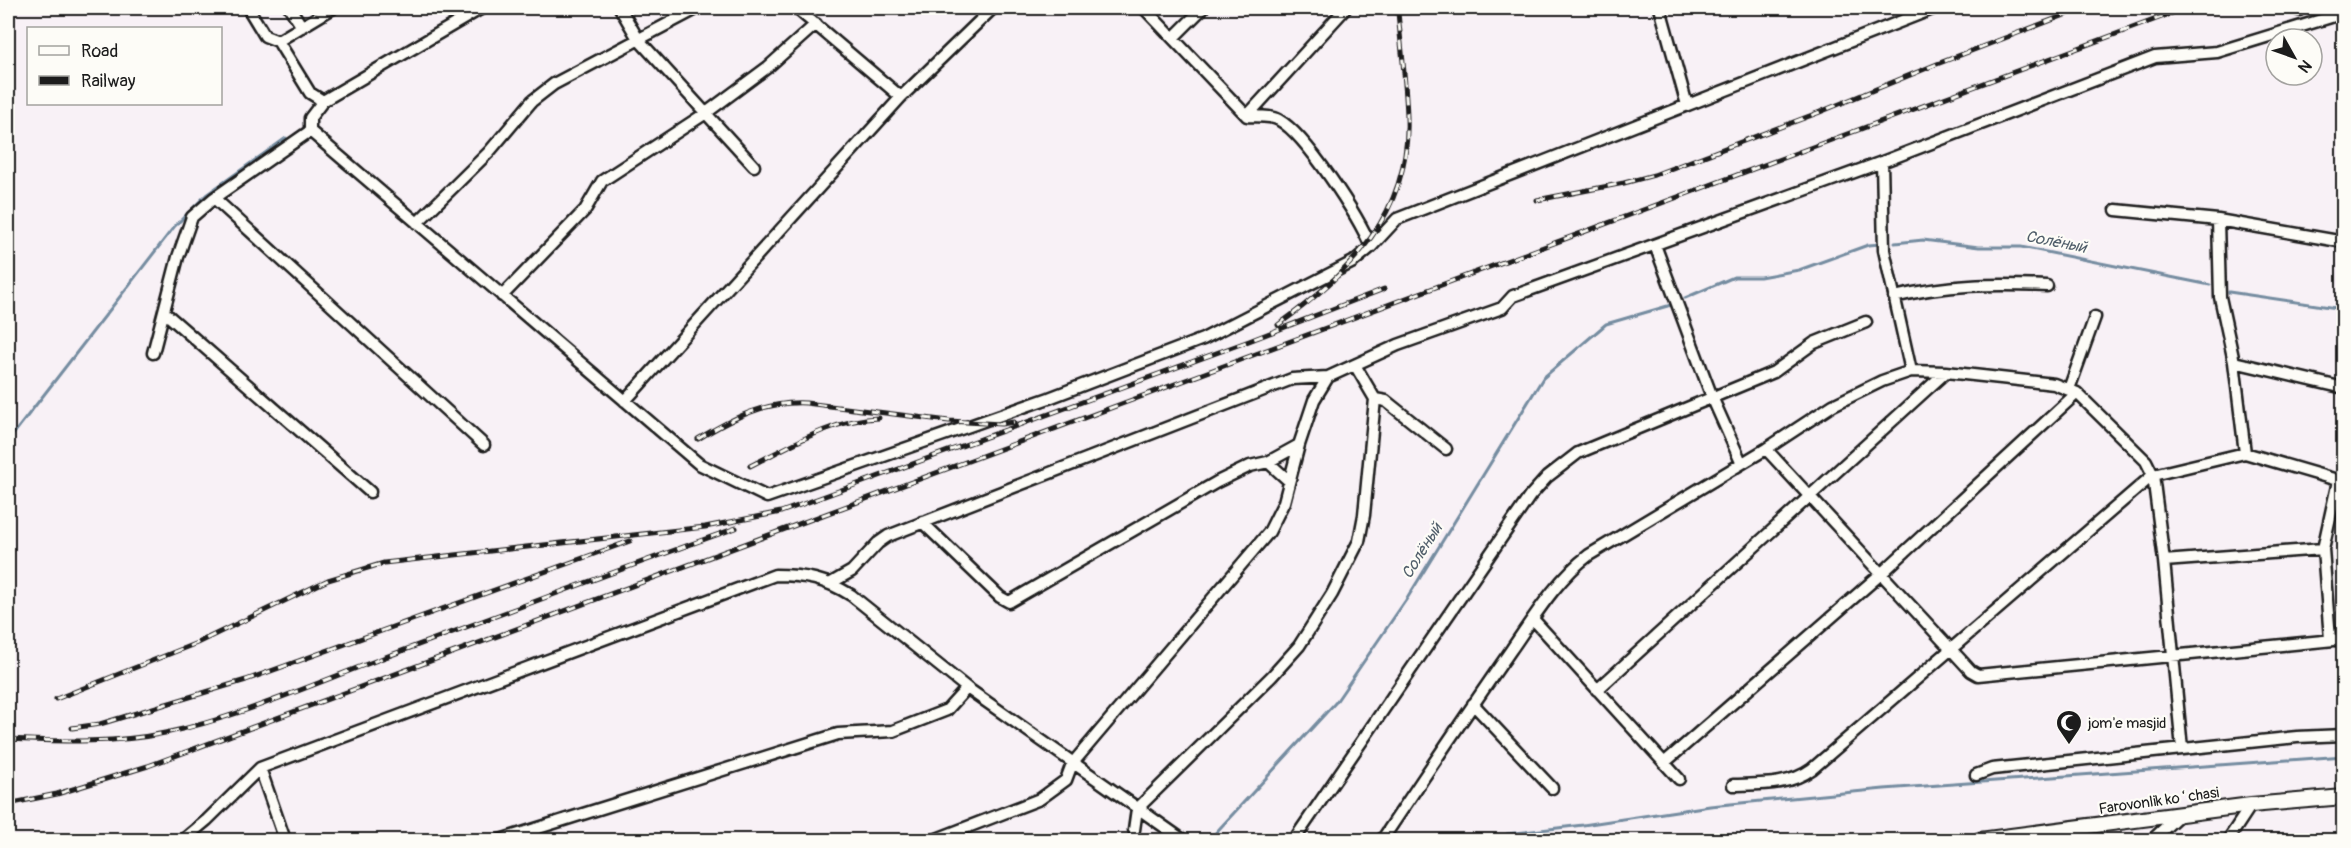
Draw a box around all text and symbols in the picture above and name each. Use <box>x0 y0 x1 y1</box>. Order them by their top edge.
legend <box>27 27 222 105</box>
north arrow <box>2264 27 2324 87</box>
text: Road <box>81 40 118 63</box>
text: N <box>2293 55 2316 77</box>
text: Railway <box>81 70 136 93</box>
water label: Солёный <box>2024 226 2089 258</box>
water label: Солёный <box>1397 519 1447 582</box>
mosque icon: jom'e masjid <box>2054 708 2084 746</box>
place label: jom'e masjid <box>2087 714 2166 733</box>
street label: Farovonlik koʻchasi <box>2098 783 2221 819</box>

